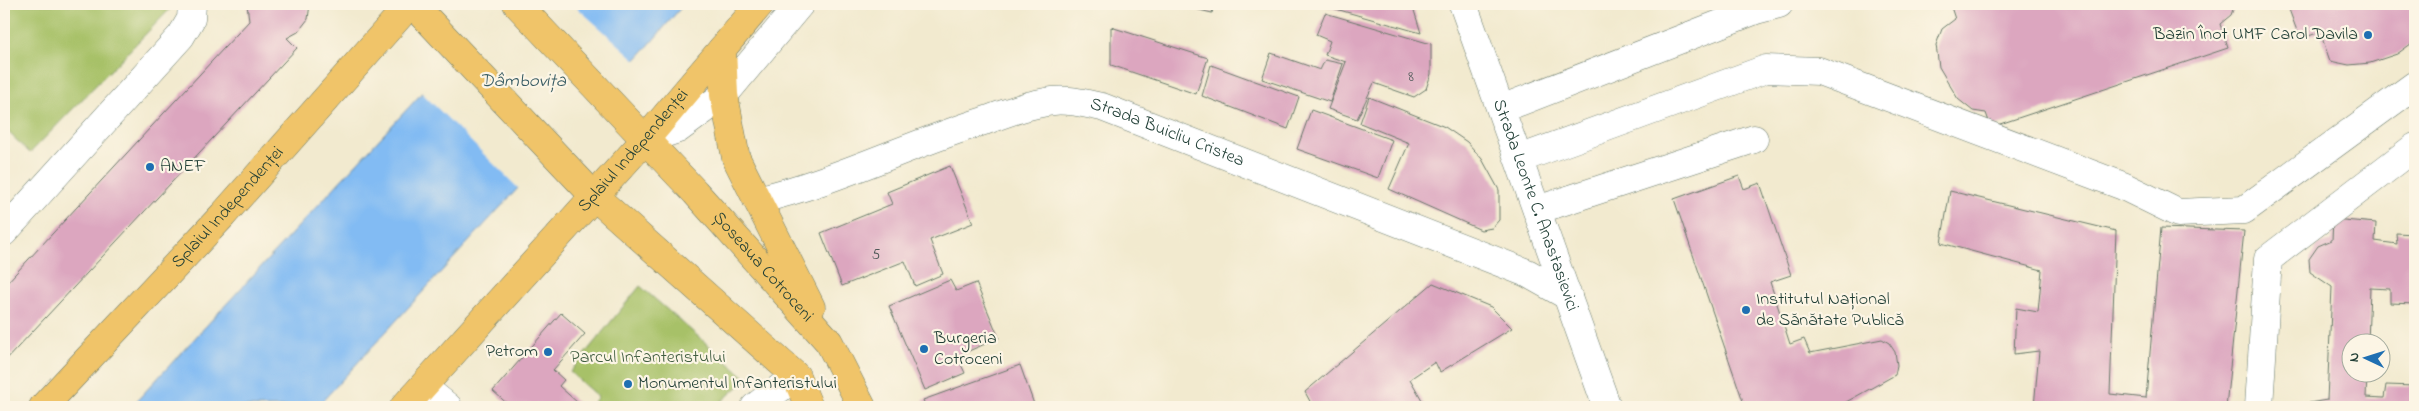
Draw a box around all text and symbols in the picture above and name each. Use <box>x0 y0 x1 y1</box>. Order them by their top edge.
place label: Bazin Înot UMF Carol Davila <box>2152 22 2358 48</box>
marker: Bazin Înot UMF Carol Davila <box>2362 29 2374 41</box>
house number: 8 <box>1408 66 1414 88</box>
water label: Dâmbovița <box>480 68 567 95</box>
street label: Splaiul Independenței <box>572 84 696 219</box>
street label: Strada Buicliu Cristea <box>1088 92 1248 174</box>
street label: Strada Leonte C. Anastasievici <box>1485 96 1585 315</box>
street label: Splaiul Independenței <box>166 141 291 275</box>
place label: ANEF <box>160 154 206 180</box>
marker: ANEF <box>144 161 156 173</box>
street label: Șoseaua Cotroceni <box>706 206 819 329</box>
house number: 5 <box>872 244 881 266</box>
place label: Institutul Național de Sănătate Publică <box>1756 287 1904 334</box>
marker: Institutul Național de Sănătate Publică <box>1740 304 1752 316</box>
place label: Burgeria Cotroceni <box>933 326 1002 373</box>
north arrow <box>2342 334 2392 384</box>
place label: Petrom <box>486 339 538 365</box>
marker: Burgeria Cotroceni <box>918 343 930 355</box>
park label: Parcul Infanteristului <box>570 345 726 371</box>
marker: Petrom <box>542 346 554 358</box>
text: N <box>2344 352 2365 363</box>
place label: Monumentul Infanteristului <box>638 371 837 397</box>
marker: Monumentul Infanteristului <box>622 378 634 390</box>

